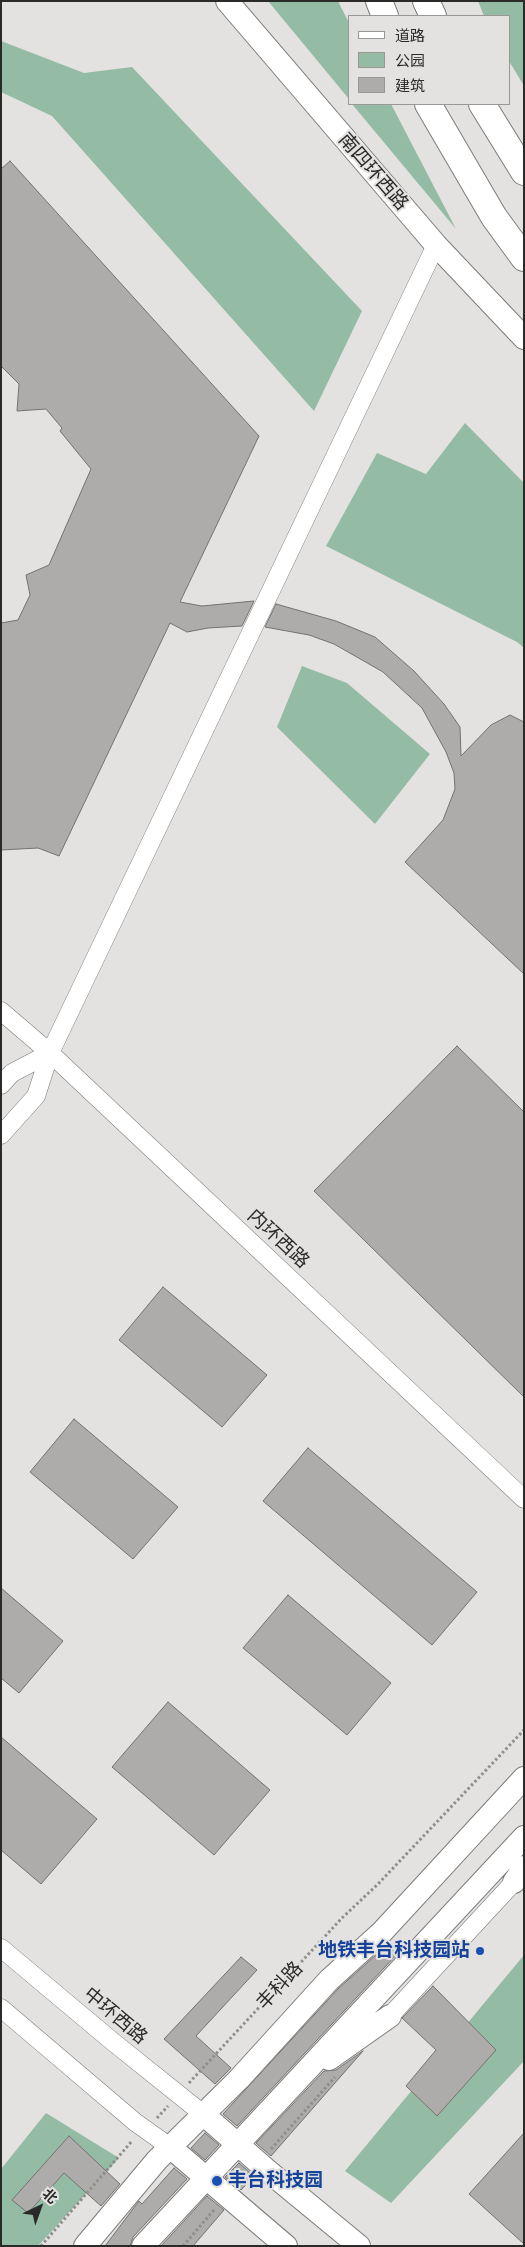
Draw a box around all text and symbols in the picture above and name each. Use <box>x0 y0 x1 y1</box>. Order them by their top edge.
legend <box>348 15 510 105</box>
text: 道路 <box>395 26 425 45</box>
text: 公园 <box>395 51 425 70</box>
text: 建筑 <box>395 76 425 95</box>
street label: 南四环西路 <box>333 129 413 215</box>
street label: 内环西路 <box>242 1205 314 1273</box>
place label: 地铁丰台科技园站 <box>318 1940 470 1962</box>
marker: 地铁丰台科技园站 <box>474 1945 486 1957</box>
street label: 丰科路 <box>252 1957 308 2015</box>
street label: 中环西路 <box>79 1983 151 2049</box>
place label: 丰台科技园 <box>228 2170 323 2192</box>
marker: 丰台科技园 <box>210 2174 224 2188</box>
north arrow <box>15 2182 65 2232</box>
text: 北 <box>39 2184 61 2207</box>

